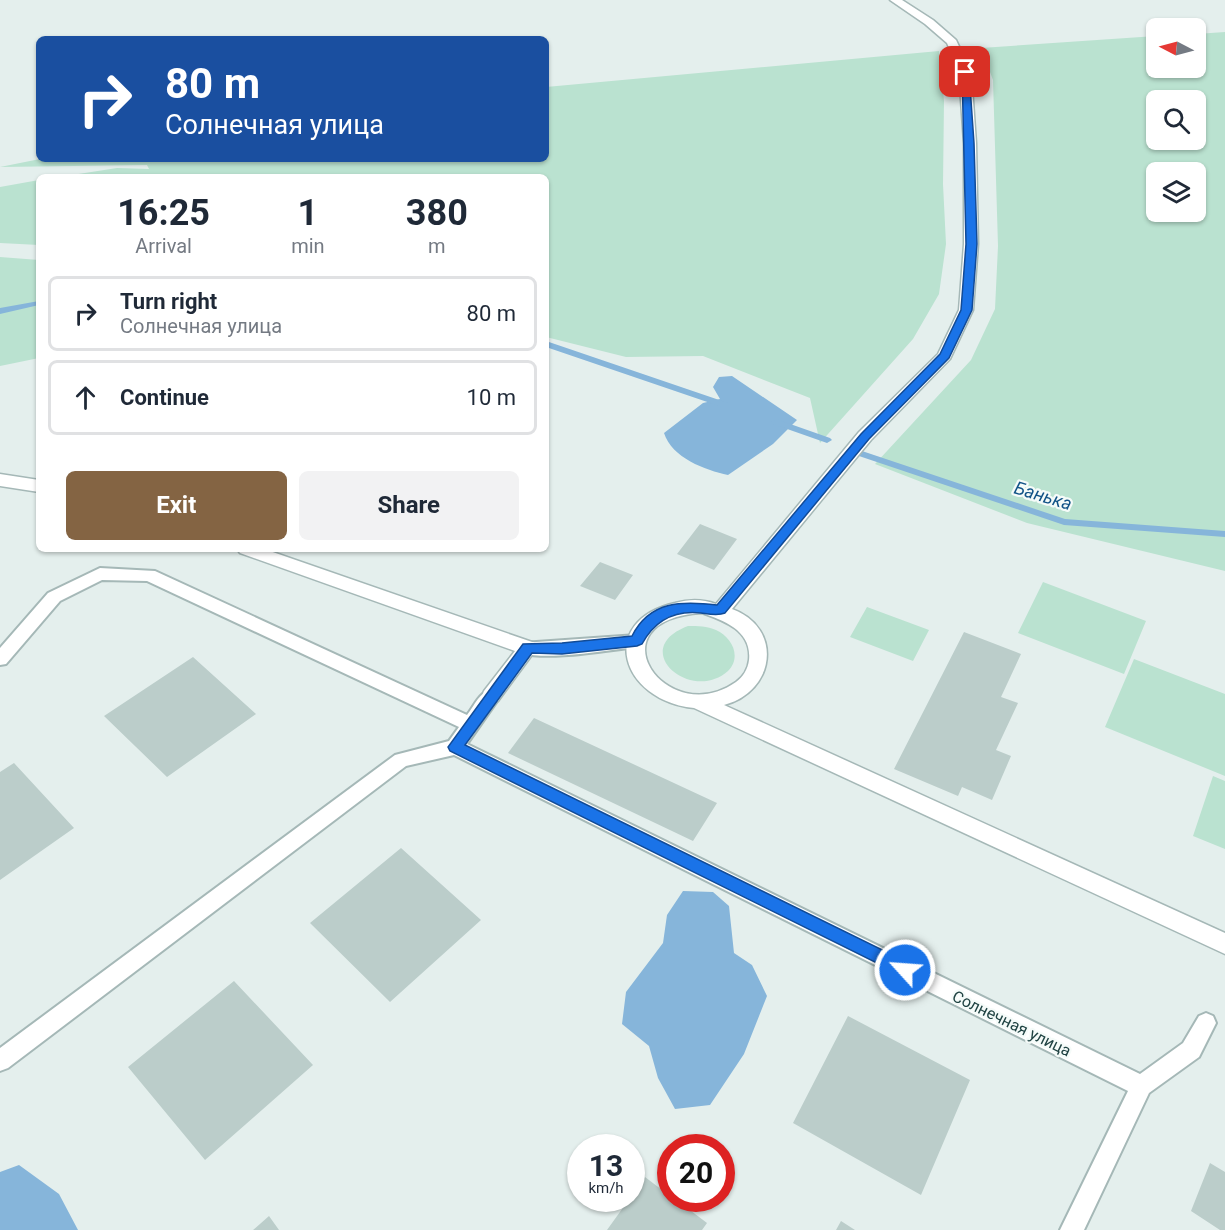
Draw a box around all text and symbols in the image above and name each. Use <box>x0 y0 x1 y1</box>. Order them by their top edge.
north arrow <box>1146 18 1206 78</box>
map controls <box>1146 18 1206 222</box>
pin <box>939 46 990 97</box>
icon: arrive <box>948 55 981 88</box>
text: 80 m <box>165 59 260 108</box>
icon: right <box>66 60 144 138</box>
button: search <box>1146 90 1206 150</box>
text: Солнечная улица <box>165 109 384 141</box>
button: layers <box>1146 162 1206 222</box>
text: 16:25 <box>117 192 210 234</box>
text: 1 <box>298 192 318 234</box>
text: 380 <box>406 192 468 234</box>
text: Arrival <box>135 234 192 258</box>
text: min <box>291 234 325 258</box>
text: m <box>428 234 446 258</box>
text: Turn right <box>120 289 217 314</box>
icon: right <box>69 297 102 330</box>
text: 80 m <box>467 301 516 326</box>
text: Солнечная улица <box>120 314 282 338</box>
icon: ahead <box>69 381 102 414</box>
text: Continue <box>120 385 209 410</box>
text: 10 m <box>467 385 516 410</box>
button: Exit <box>66 471 287 540</box>
button: Share <box>299 471 519 540</box>
water label: Банька <box>1012 477 1074 514</box>
position arrow <box>873 938 937 1002</box>
street label: Солнечная улица <box>949 986 1074 1060</box>
speed limit sign: 20 <box>657 1134 735 1212</box>
text: 13 <box>589 1148 623 1183</box>
text: km/h <box>588 1179 624 1197</box>

